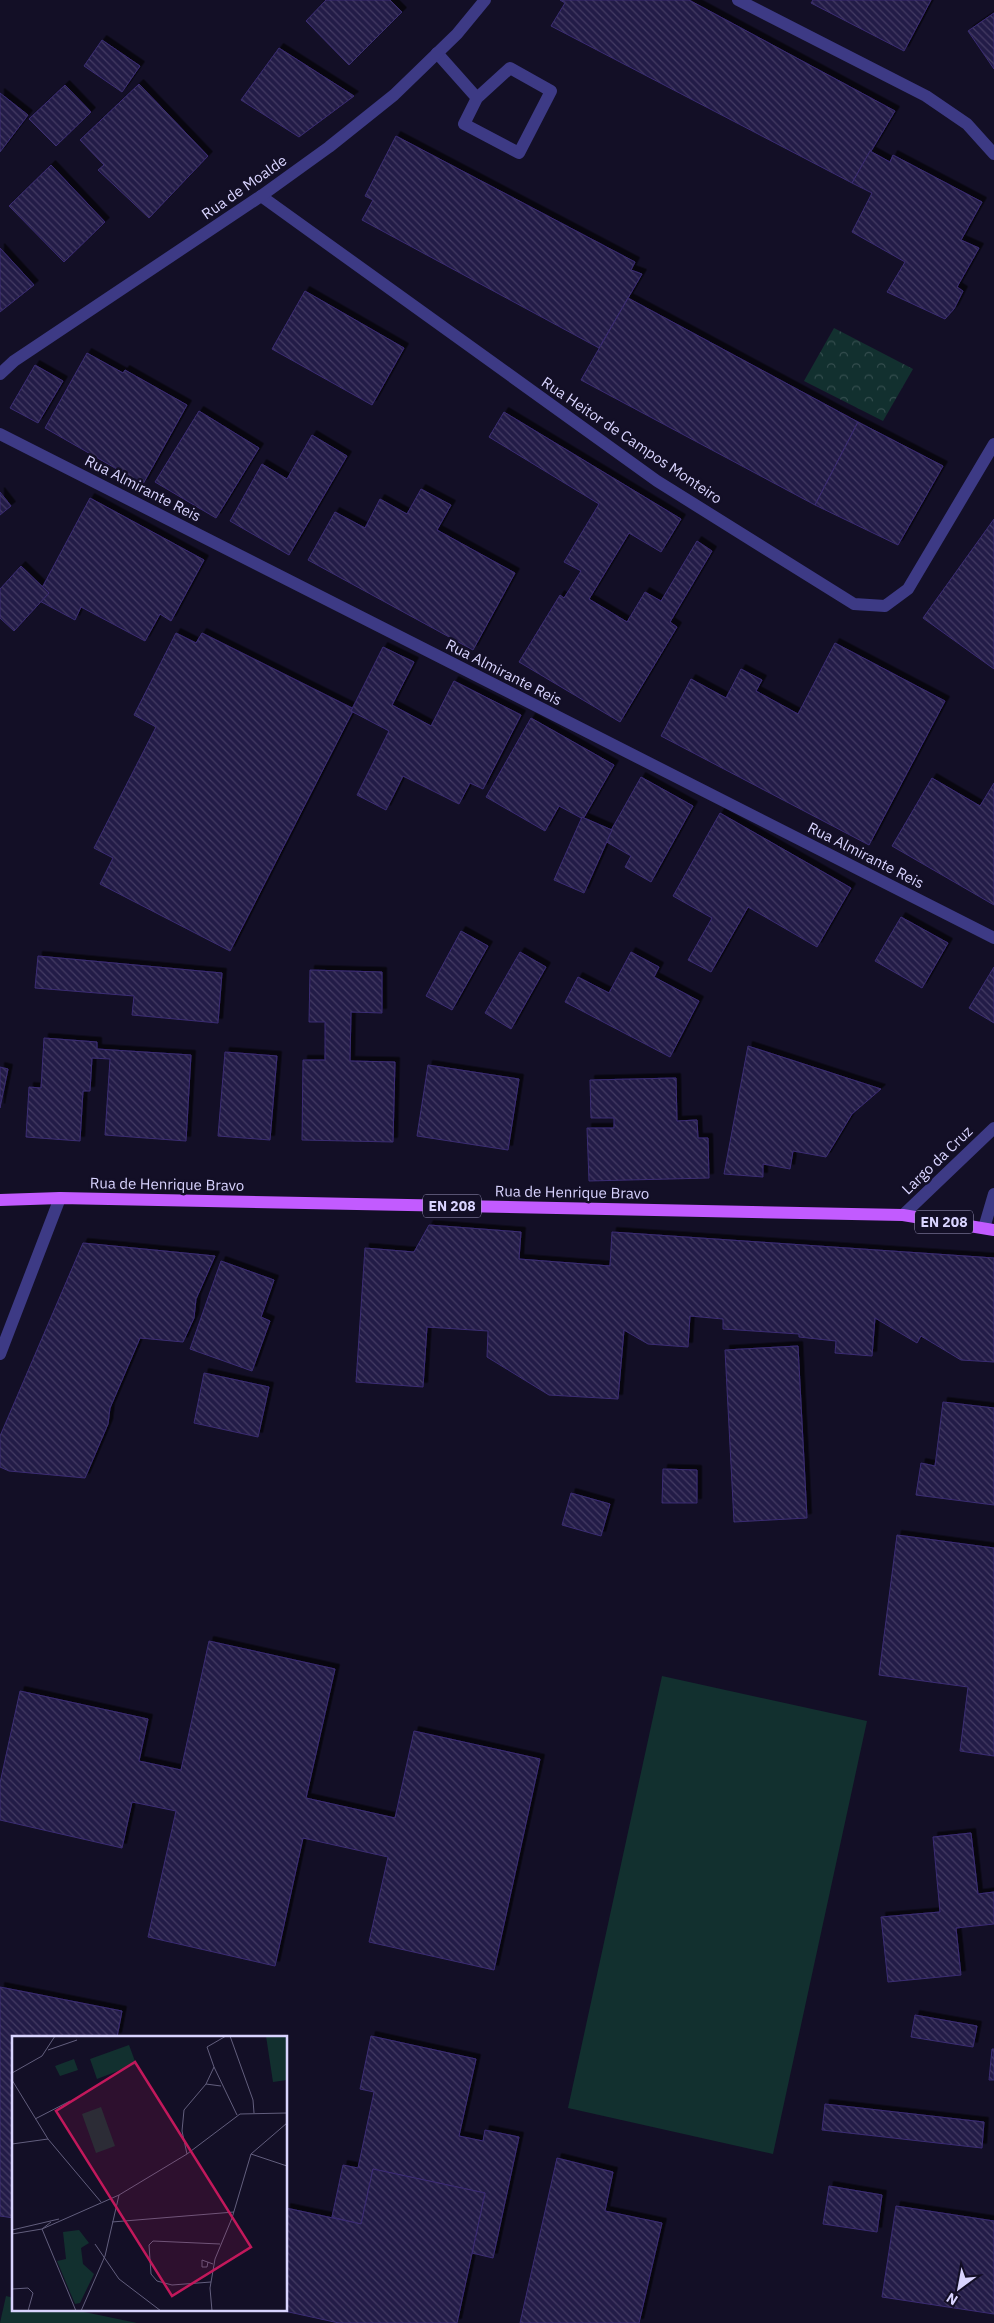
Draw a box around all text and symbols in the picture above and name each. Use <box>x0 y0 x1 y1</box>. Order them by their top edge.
street label: Rua de Moalde <box>198 151 290 223</box>
street label: Rua Heitor de Campos Monteiro <box>538 372 726 508</box>
street label: Rua Almirante Reis <box>82 451 204 525</box>
street label: Rua Almirante Reis <box>443 635 565 709</box>
street label: Rua Almirante Reis <box>805 818 927 892</box>
street label: Largo da Cruz <box>898 1122 976 1198</box>
street label: Rua de Henrique Bravo <box>90 1173 244 1195</box>
street label: Rua de Henrique Bravo <box>495 1181 649 1203</box>
road number: EN 208 <box>423 1194 481 1218</box>
road number: EN 208 <box>915 1210 973 1234</box>
inset map <box>12 2036 288 2310</box>
north arrow <box>934 2263 984 2313</box>
text: N <box>943 2289 961 2309</box>

